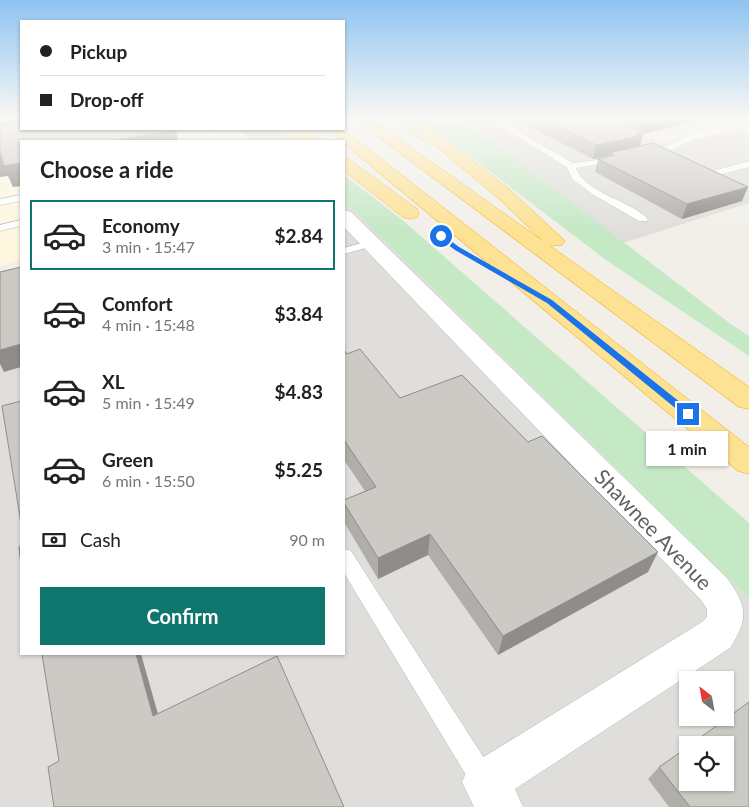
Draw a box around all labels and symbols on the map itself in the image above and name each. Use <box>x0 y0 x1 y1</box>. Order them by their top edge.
route start <box>430 225 452 247</box>
route end <box>677 403 699 425</box>
callout: 1 min <box>647 432 729 466</box>
street label: Shawnee Avenue <box>590 464 718 594</box>
north arrow <box>679 671 734 726</box>

